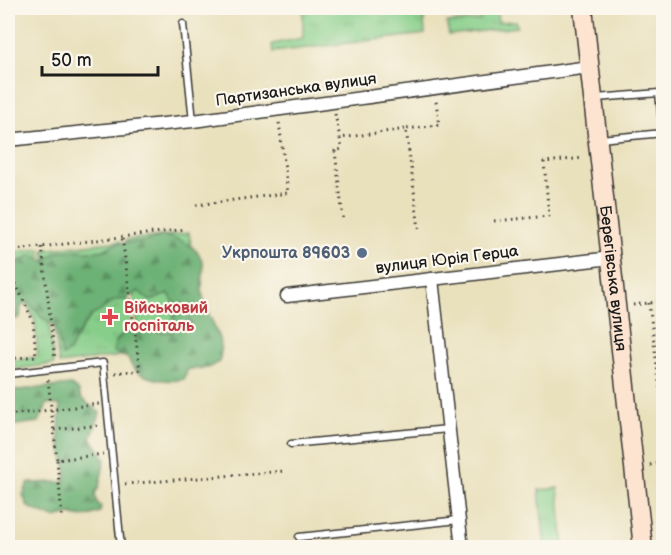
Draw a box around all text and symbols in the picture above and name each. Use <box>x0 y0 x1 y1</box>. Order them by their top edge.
scale bar <box>42 39 158 77</box>
text: 50 m <box>51 50 92 71</box>
street label: Партизанська вулиця <box>214 69 378 111</box>
street label: Берегівська вулиця <box>596 204 631 352</box>
street label: вулиця Юрія Герца <box>374 242 520 278</box>
place label: Укрпошта 89603 <box>222 244 350 263</box>
marker: Укрпошта 89603 <box>355 246 369 260</box>
place label: Військовий госпіталь <box>124 299 208 336</box>
marker: Військовий госпіталь <box>101 308 119 326</box>

